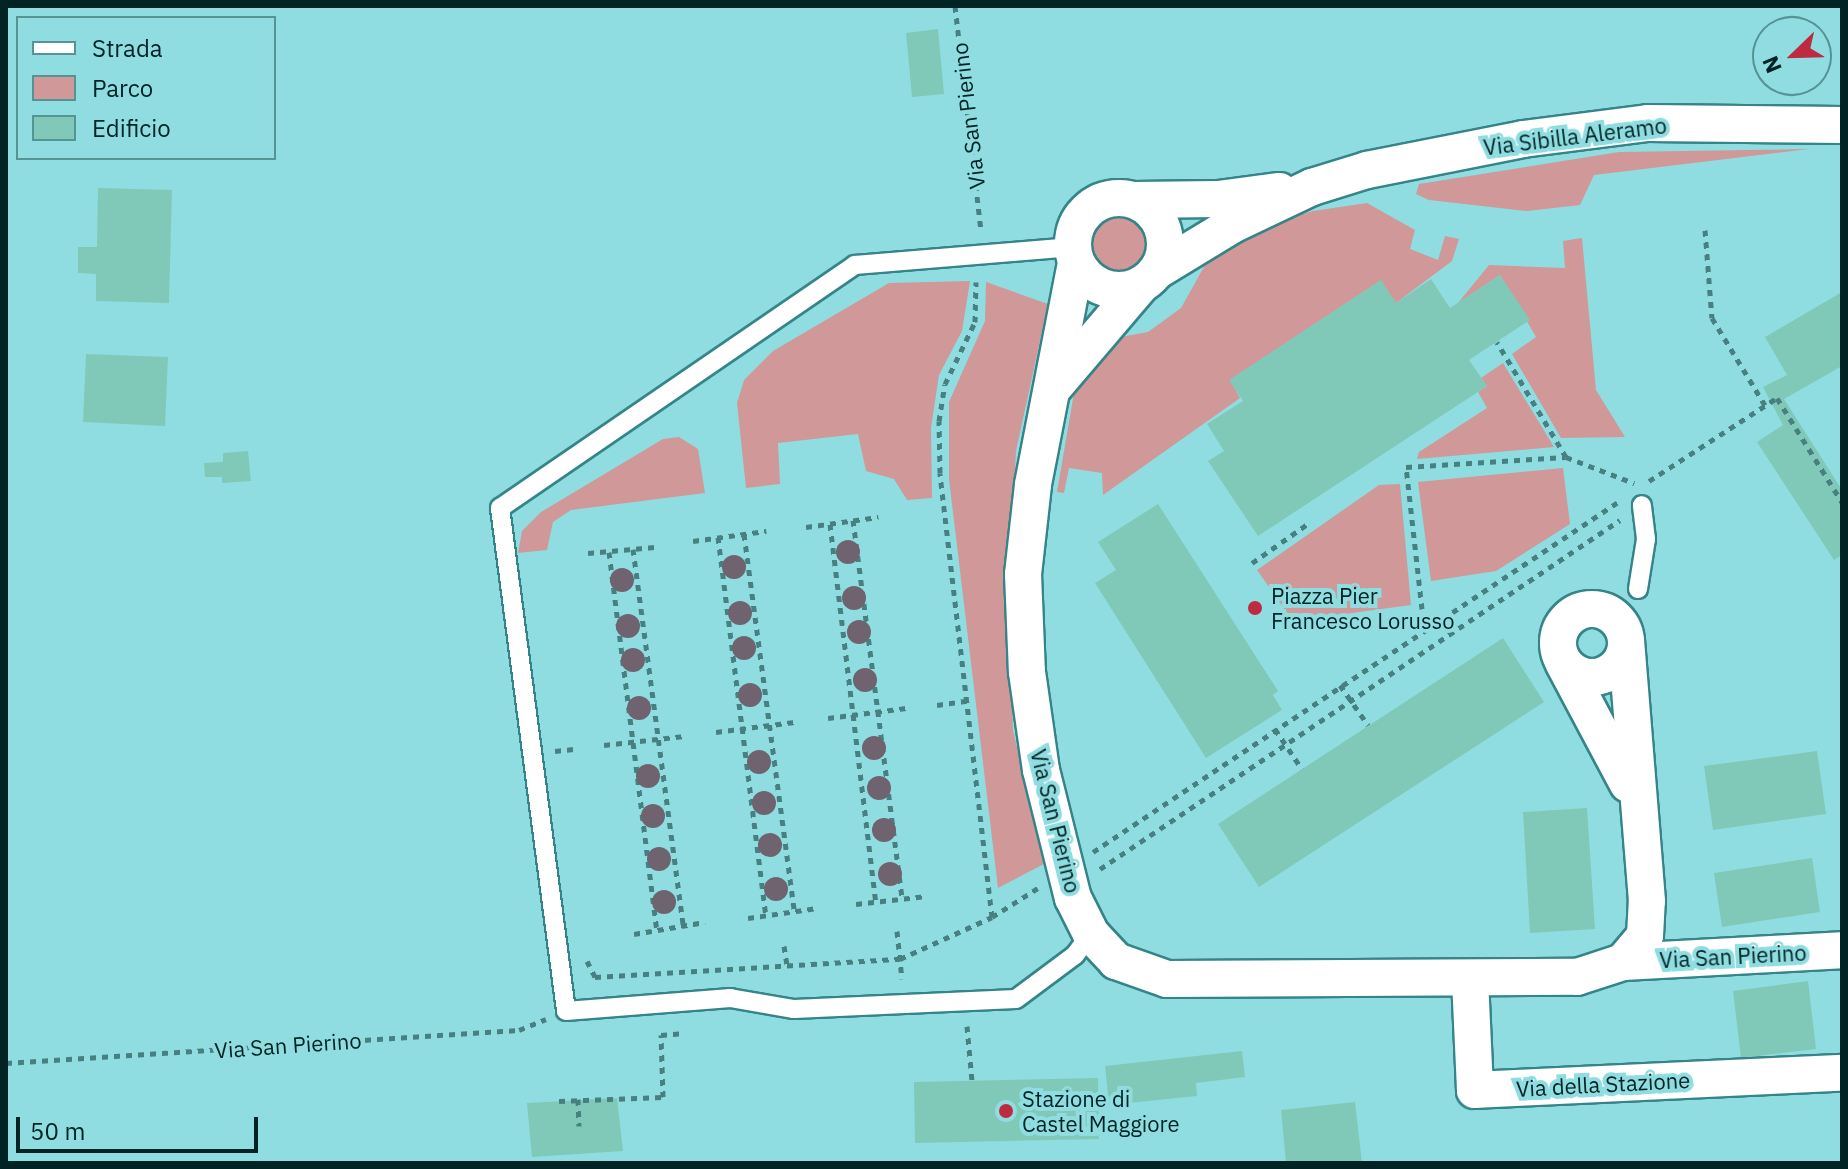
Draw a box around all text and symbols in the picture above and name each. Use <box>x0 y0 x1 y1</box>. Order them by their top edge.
legend <box>16 16 276 160</box>
north arrow <box>1752 16 1832 96</box>
text: Strada <box>92 32 163 64</box>
street label: Via San Pierino <box>946 41 990 191</box>
text: N <box>1755 52 1788 78</box>
text: Parco <box>92 72 153 104</box>
text: Edificio <box>92 112 171 144</box>
street label: Via Sibilla Aleramo <box>1482 112 1668 160</box>
place label: Piazza Pier Francesco Lorusso <box>1271 582 1455 634</box>
marker: Piazza Pier Francesco Lorusso <box>1246 599 1264 617</box>
street label: Via San Pierino <box>1025 746 1087 896</box>
street label: Via San Pierino <box>1659 939 1807 973</box>
street label: Via San Pierino <box>214 1027 362 1063</box>
street label: Via della Stazione <box>1515 1066 1691 1102</box>
place label: Stazione di Castel Maggiore <box>1022 1085 1180 1136</box>
scale bar <box>20 1101 262 1151</box>
marker: Stazione di Castel Maggiore <box>997 1102 1015 1120</box>
text: 50 m <box>30 1115 85 1147</box>

